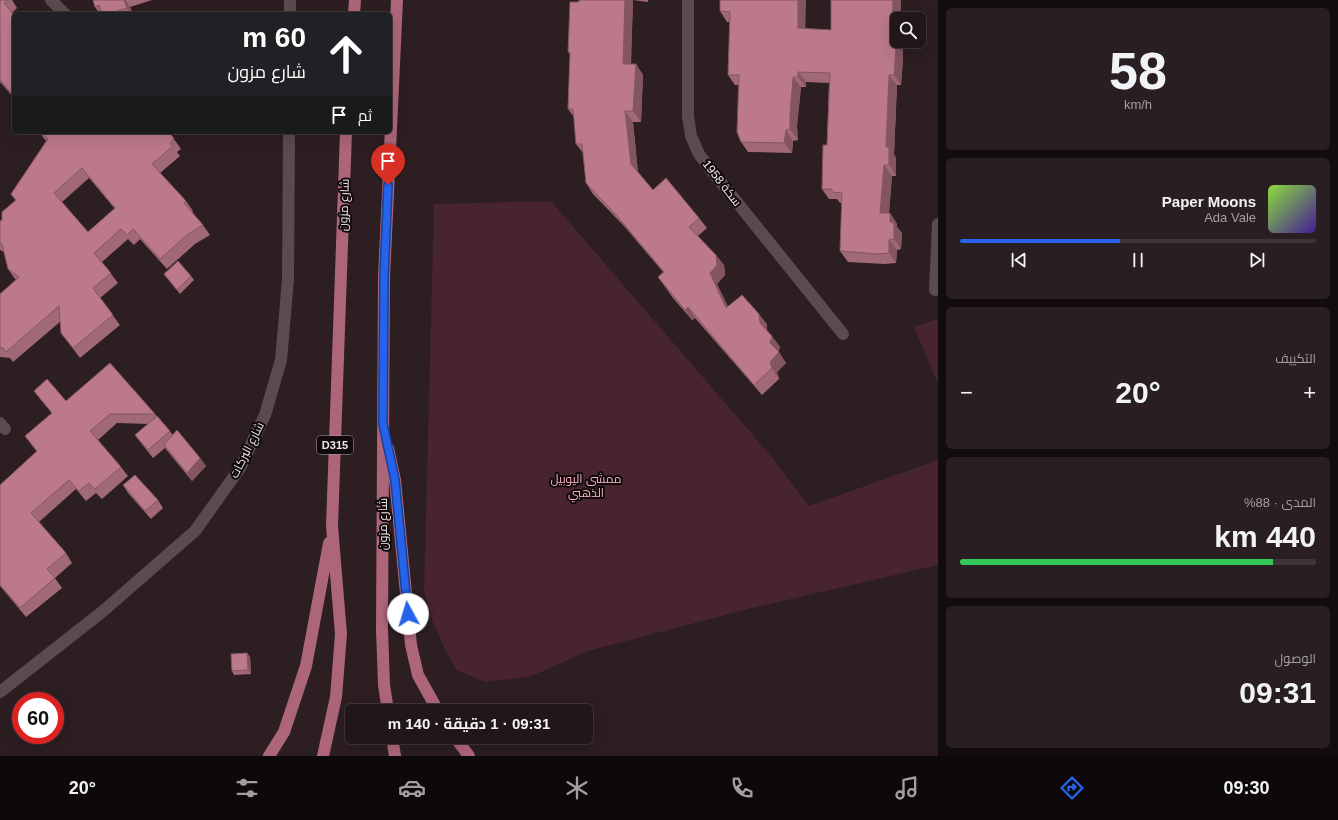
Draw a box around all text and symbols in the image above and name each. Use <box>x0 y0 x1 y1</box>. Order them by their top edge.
map controls <box>890 12 926 48</box>
button: search <box>890 12 926 48</box>
text: 60 m <box>242 22 306 53</box>
icon: ahead <box>320 28 372 80</box>
text: 58 <box>1109 42 1167 100</box>
text: شارع مزون <box>227 62 306 82</box>
text: km/h <box>1124 97 1152 112</box>
icon: arrive <box>328 104 350 126</box>
text: ثم <box>358 107 372 124</box>
pin <box>371 144 405 185</box>
icon: arrive <box>377 150 399 172</box>
street label: سكة 1958 <box>700 157 744 209</box>
street label: شارع مزون <box>336 178 353 231</box>
text: Paper Moons <box>1162 193 1256 210</box>
text: Ada Vale <box>1204 210 1256 225</box>
icon: previous <box>1008 249 1030 271</box>
icon: pause <box>1127 249 1149 271</box>
icon: next <box>1246 249 1268 271</box>
text: التكييف <box>1275 351 1316 366</box>
text: 20° <box>1115 376 1161 409</box>
text: − <box>960 380 973 405</box>
text: + <box>1303 380 1316 405</box>
street label: شارع البركات <box>227 420 268 481</box>
road number: D315 <box>317 436 353 454</box>
park label: ممشى اليوبيل الذهبي <box>550 472 622 503</box>
text: المدى · 88% <box>1244 495 1316 510</box>
street label: شارع مزون <box>376 498 391 550</box>
text: 440 km <box>1214 520 1316 553</box>
position arrow <box>387 593 429 635</box>
text: الوصول <box>1275 651 1316 666</box>
text: 09:31 <box>1239 676 1316 709</box>
speed limit sign: 60 <box>12 692 64 744</box>
text: 09:31 · 1 دقيقة · 140 m <box>388 715 550 732</box>
icon: filters <box>233 774 261 802</box>
icon: car <box>398 774 426 802</box>
icon: climate <box>563 774 591 802</box>
icon: phone <box>728 774 756 802</box>
icon: music <box>893 774 921 802</box>
icon: directions <box>1058 774 1086 802</box>
text: 20° <box>69 778 96 798</box>
text: 09:30 <box>1223 778 1269 798</box>

